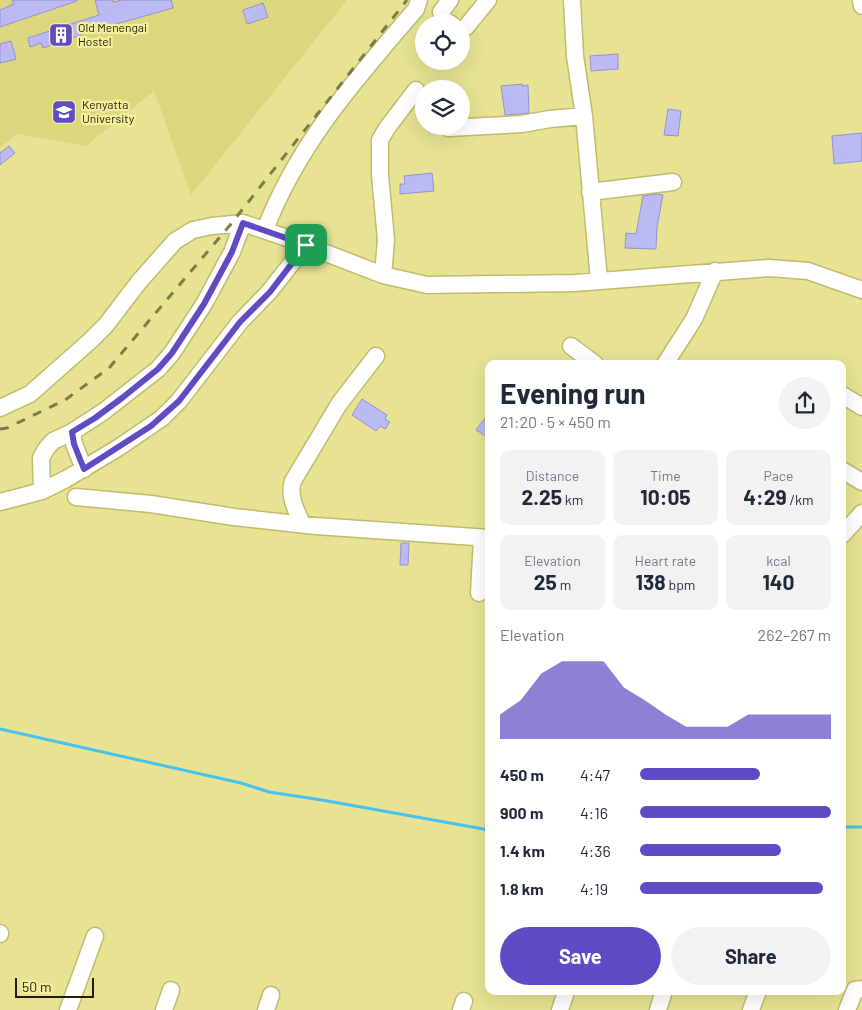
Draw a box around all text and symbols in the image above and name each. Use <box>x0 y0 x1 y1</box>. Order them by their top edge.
map controls <box>415 15 470 135</box>
button: locate <box>415 15 470 70</box>
place label: Old Menengai Hostel <box>78 20 147 48</box>
building icon: Old Menengai Hostel <box>48 22 74 48</box>
button: layers <box>415 80 470 135</box>
place label: Kenyatta University <box>82 97 135 125</box>
school or university icon: Kenyatta University <box>51 99 77 125</box>
pin <box>285 224 327 266</box>
icon: arrive <box>292 231 320 259</box>
text: Evening run <box>500 376 646 410</box>
button: share <box>779 377 831 429</box>
text: 21:20 · 5 × 450 m <box>500 412 611 431</box>
text: Distance <box>526 467 579 484</box>
text: Time <box>650 467 681 484</box>
text: Pace <box>763 467 794 484</box>
text: 2.25 <box>522 484 562 509</box>
text: 10:05 <box>640 484 691 509</box>
text: 4:29 <box>743 484 787 509</box>
text: km <box>562 491 583 508</box>
text: /km <box>787 491 814 508</box>
text: Elevation <box>524 552 581 569</box>
text: Heart rate <box>635 552 696 569</box>
text: kcal <box>766 552 791 569</box>
text: 25 <box>534 569 557 594</box>
text: 138 <box>636 569 666 594</box>
text: 140 <box>762 569 795 594</box>
text: m <box>557 576 571 593</box>
text: bpm <box>666 576 695 593</box>
text: Elevation <box>500 625 564 644</box>
text: 262–267 m <box>758 625 831 644</box>
text: 450 m <box>500 765 544 784</box>
text: 4:47 <box>580 765 610 784</box>
text: 900 m <box>500 803 543 822</box>
text: 4:16 <box>580 803 608 822</box>
text: 1.4 km <box>500 841 545 860</box>
text: 4:36 <box>580 841 611 860</box>
text: 1.8 km <box>500 879 544 898</box>
text: 4:19 <box>580 879 608 898</box>
button: Save <box>500 927 661 985</box>
button: Share <box>671 927 831 985</box>
scale bar <box>15 975 94 998</box>
text: 50 m <box>22 978 51 995</box>

